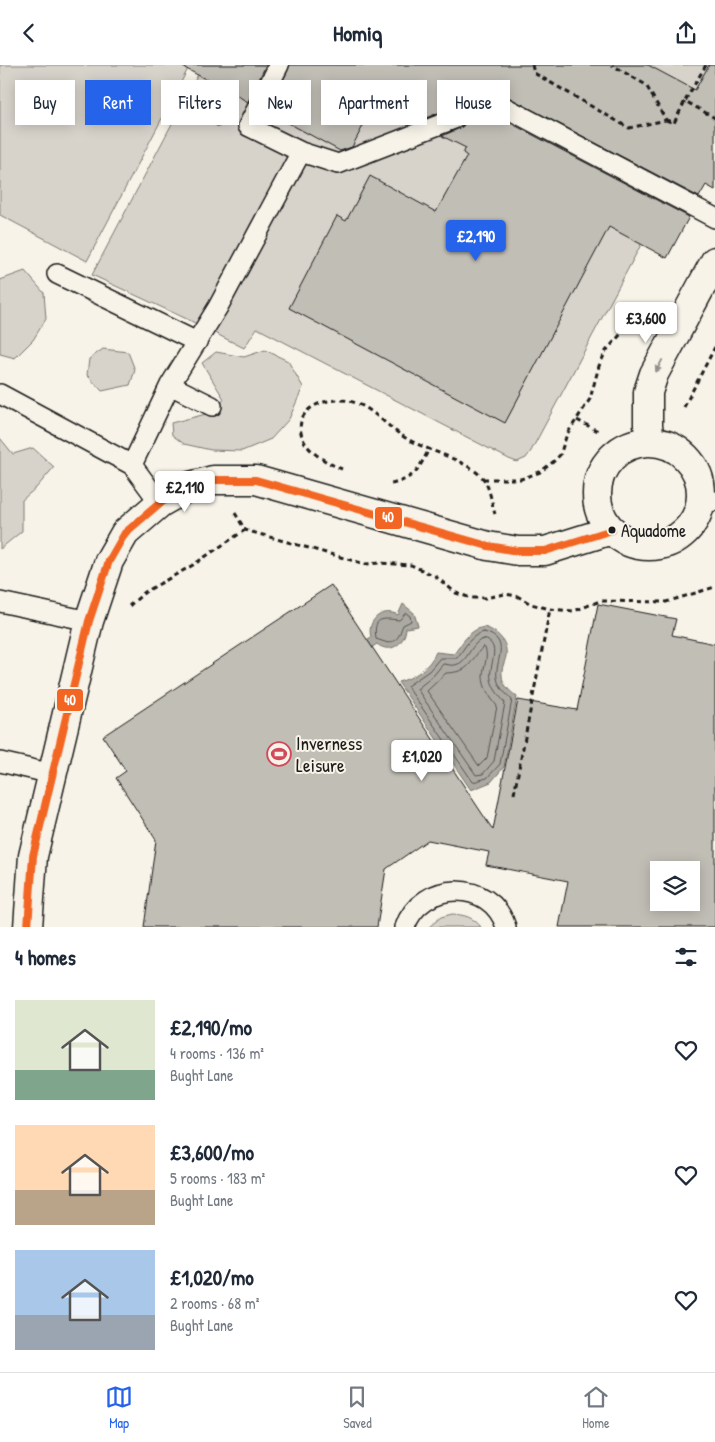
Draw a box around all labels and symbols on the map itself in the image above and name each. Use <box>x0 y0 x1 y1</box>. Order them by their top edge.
pin: £2,190 <box>435 219 517 262</box>
pin: £3,600 <box>605 301 687 344</box>
one-way arrow <box>655 359 663 373</box>
pin: £2,110 <box>144 471 226 513</box>
line badge: 40 <box>374 506 403 530</box>
text: 40 <box>382 507 394 526</box>
place label: Aquadome <box>621 518 686 543</box>
marker: Aquadome <box>607 525 617 535</box>
line badge: 40 <box>56 688 84 712</box>
text: 40 <box>64 690 76 709</box>
place label: Inverness Leisure <box>296 730 362 778</box>
pin: £1,020 <box>381 739 463 782</box>
sports icon: Inverness Leisure <box>266 741 292 767</box>

